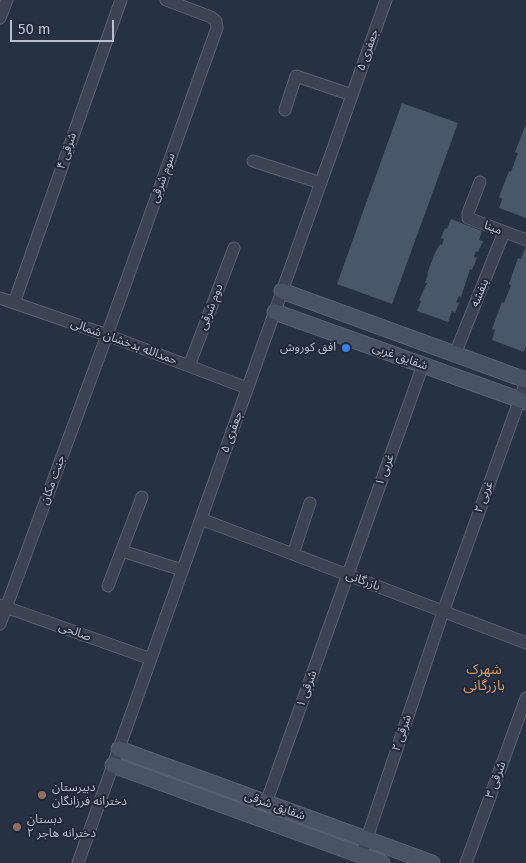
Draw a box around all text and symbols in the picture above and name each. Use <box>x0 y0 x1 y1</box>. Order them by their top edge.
scale bar <box>12 10 116 42</box>
text: 50 m <box>18 20 51 38</box>
street label: جعفری ۵ <box>354 27 382 73</box>
street label: ۴ شرقی <box>54 131 80 171</box>
street label: سوم شرقی <box>147 151 179 205</box>
street label: مینا <box>482 218 504 238</box>
street label: بنفشه <box>468 277 492 309</box>
street label: دوم شرقی <box>196 282 226 332</box>
street label: حمدالله بدخشان شمالی <box>69 316 179 368</box>
street label: شقایق غربی <box>370 340 430 374</box>
place label: افق کوروش <box>280 341 336 355</box>
marker: افق کوروش <box>340 342 352 354</box>
street label: جعفری ۵ <box>218 409 246 455</box>
street label: ۱ غربی <box>373 452 397 488</box>
street label: جنت مکان <box>37 453 69 507</box>
street label: ۲ غربی <box>472 479 496 515</box>
street label: بازرگانی <box>344 568 382 594</box>
street label: صالحی <box>57 619 93 645</box>
district label: شهرک بازرگانی <box>463 662 505 694</box>
street label: ۱ شرقی <box>294 669 320 709</box>
street label: ۲ شرقی <box>389 713 415 753</box>
street label: ۳ شرقی <box>483 760 509 800</box>
place label: دبیرستان دخترانه فرزانگان <box>52 781 127 809</box>
street label: شقایق شرقی <box>243 788 307 824</box>
marker: دبیرستان دخترانه فرزانگان <box>36 789 48 801</box>
place label: دبستان دخترانه هاجر ۲ <box>27 813 96 841</box>
marker: دبستان دخترانه هاجر ۲ <box>11 821 23 833</box>

